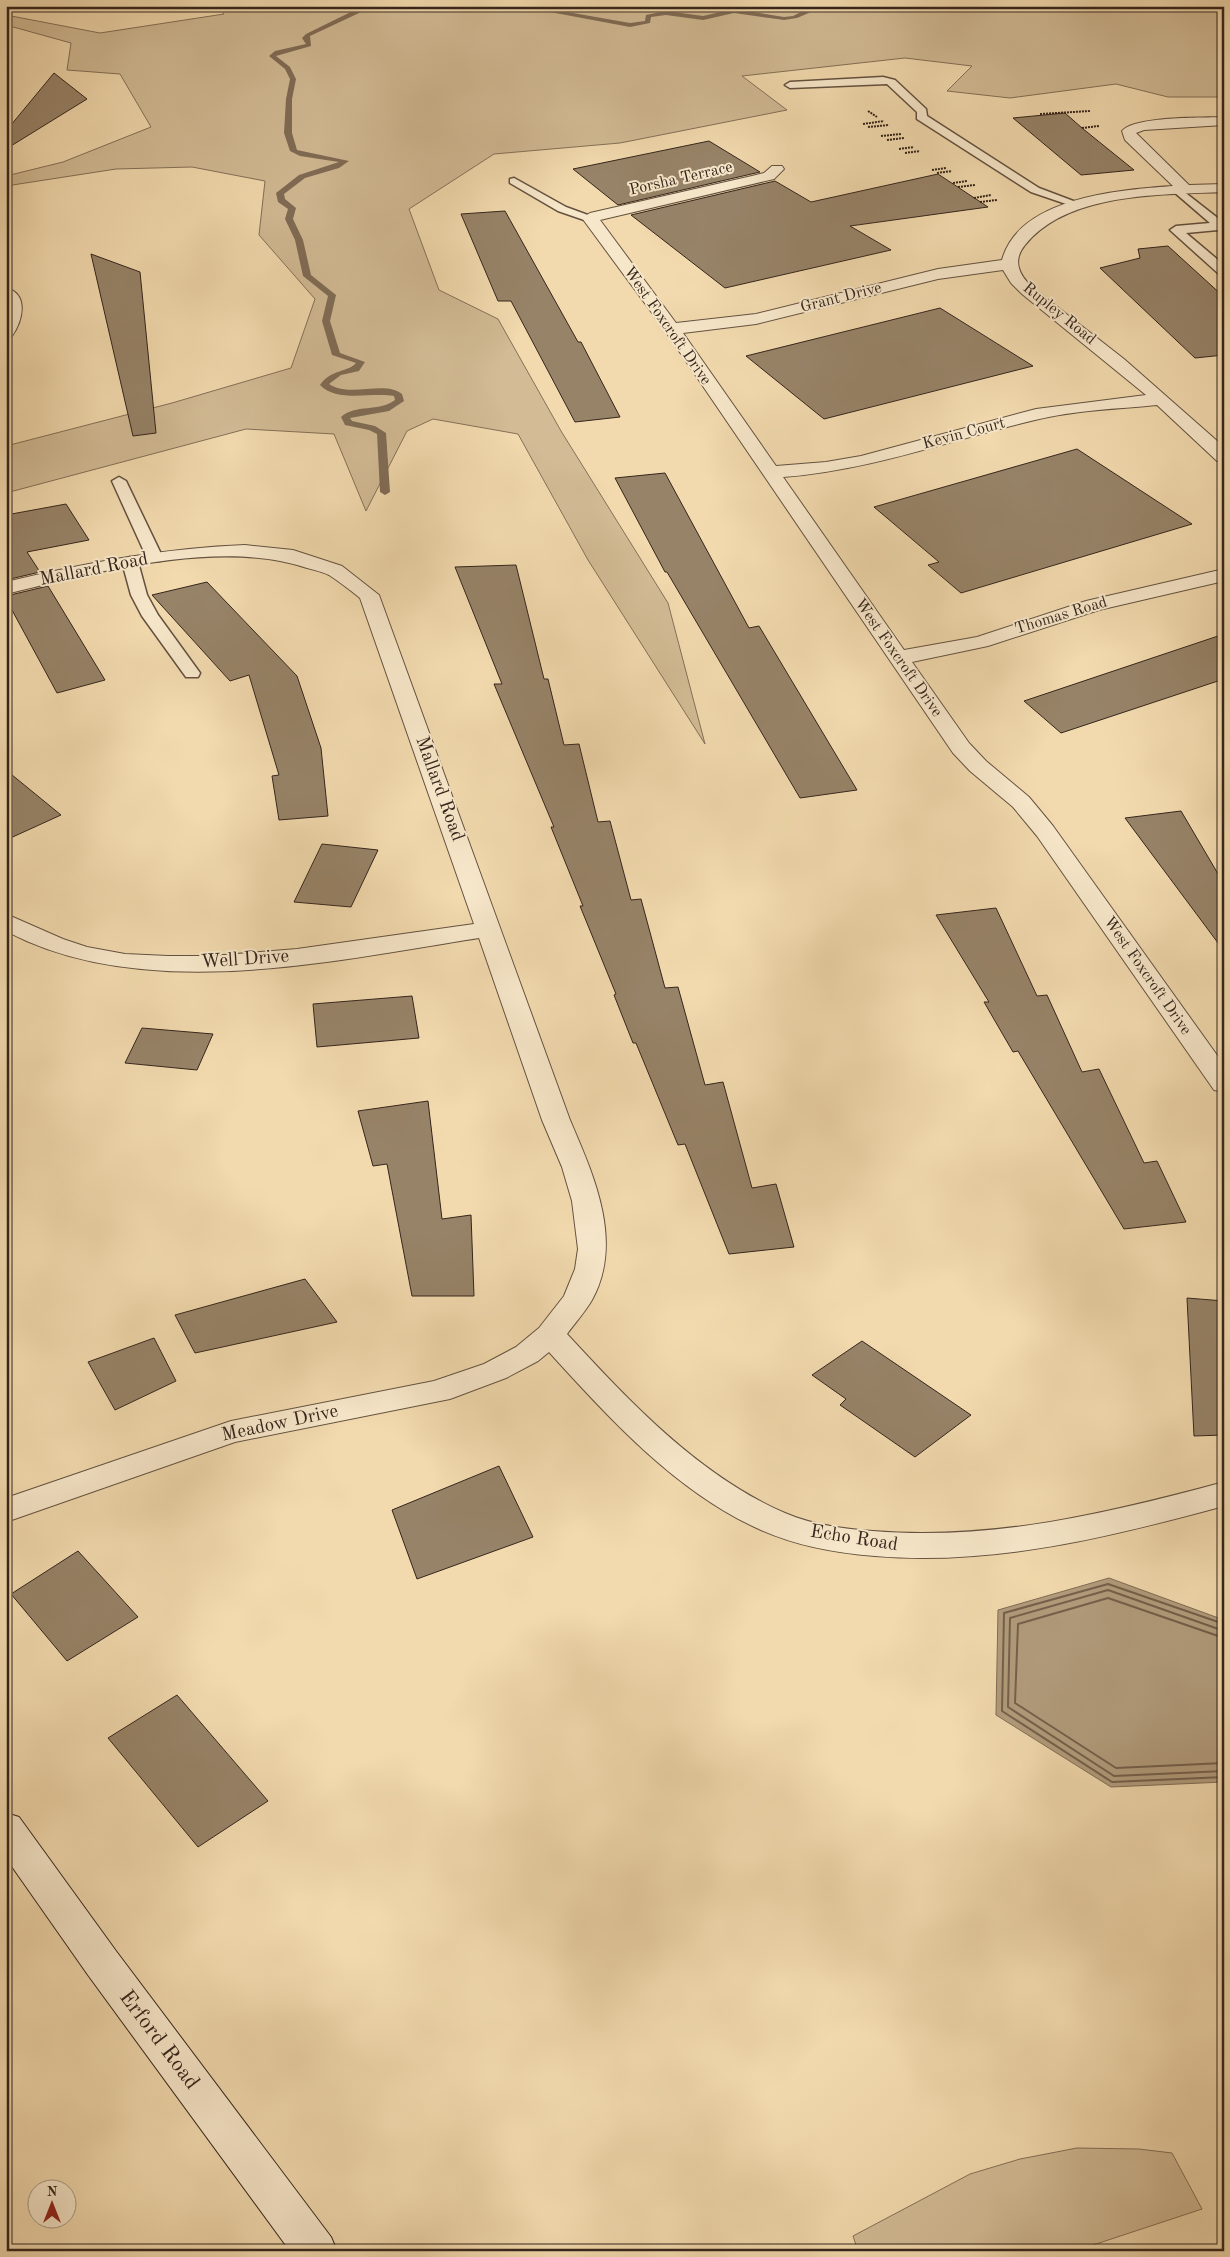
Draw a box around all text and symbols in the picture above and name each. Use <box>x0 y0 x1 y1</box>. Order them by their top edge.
street label: Porsha Terrace <box>628 159 734 199</box>
street label: West Foxcroft Drive <box>620 264 714 388</box>
street label: Grant Drive <box>799 280 883 316</box>
street label: Rupley Road <box>1020 280 1098 348</box>
street label: Kevin Court <box>921 415 1007 453</box>
street label: Mallard Road <box>38 550 150 590</box>
street label: Thomas Road <box>1013 594 1109 638</box>
street label: West Foxcroft Drive <box>851 596 945 720</box>
street label: Mallard Road <box>411 734 467 844</box>
street label: West Foxcroft Drive <box>1100 914 1194 1038</box>
street label: Well Drive <box>200 947 290 973</box>
street label: Meadow Drive <box>220 1402 340 1446</box>
street label: Echo Road <box>809 1523 899 1555</box>
street label: Erford Road <box>115 1986 203 2094</box>
north arrow <box>28 2180 78 2230</box>
text: N <box>47 2185 58 2199</box>

